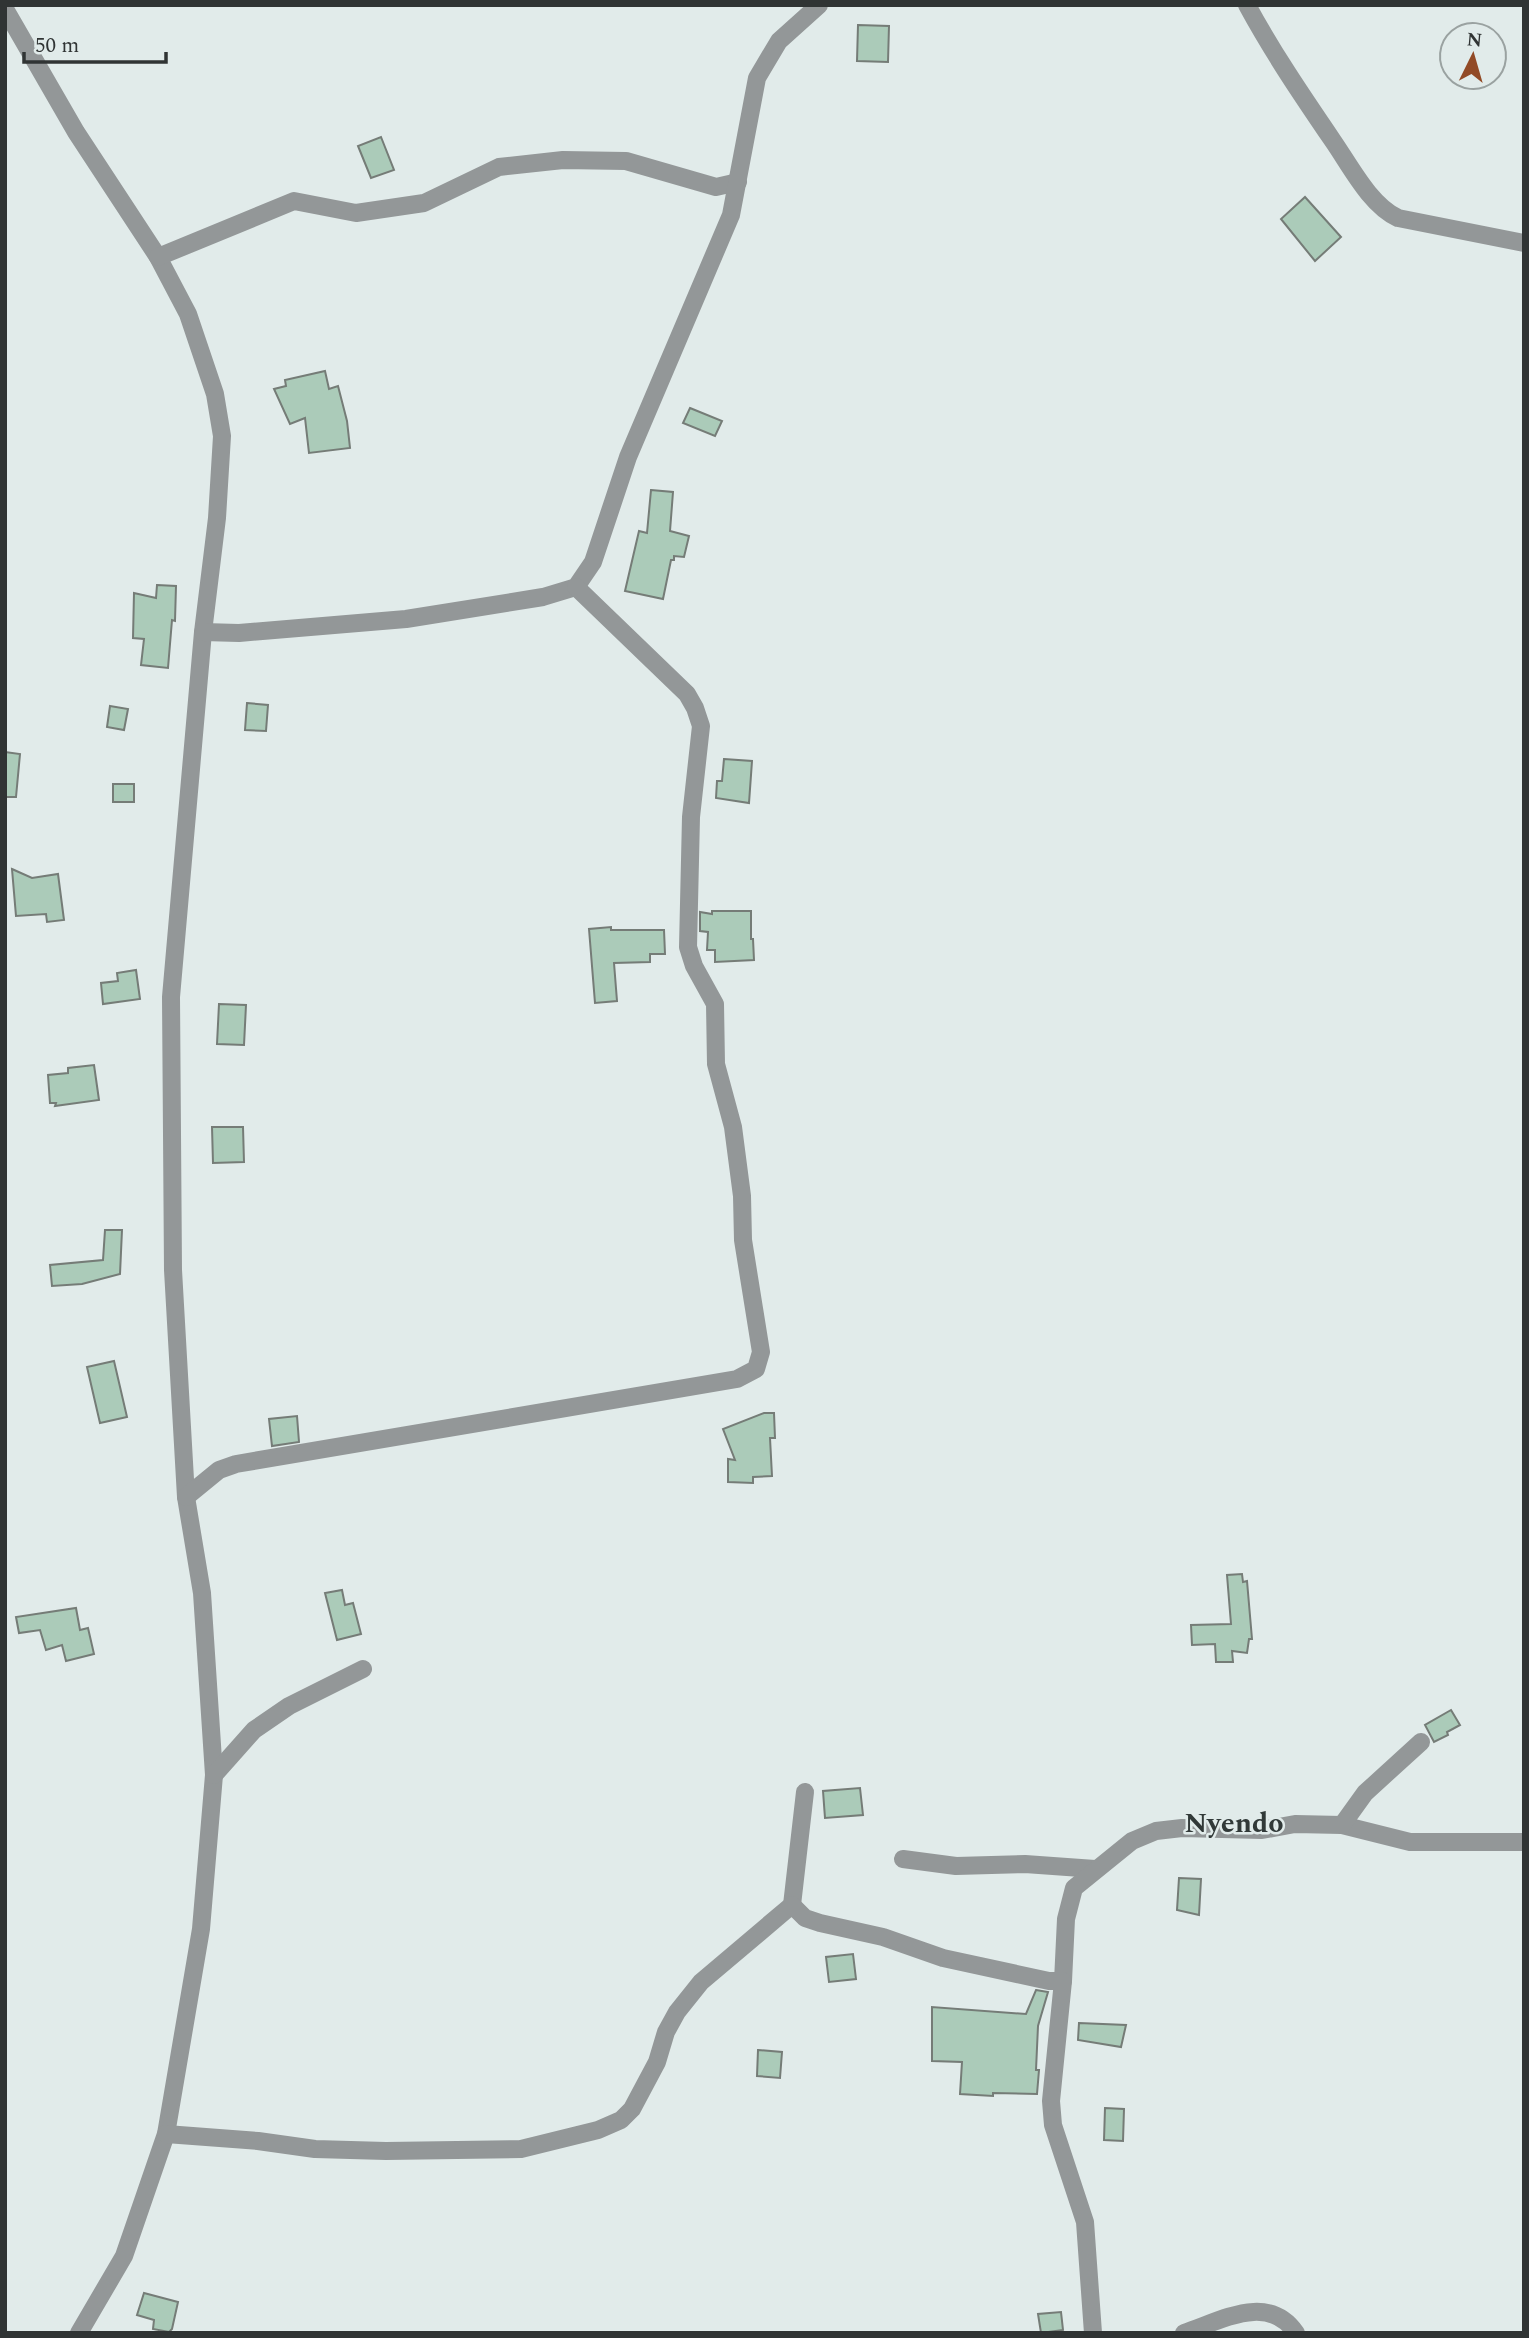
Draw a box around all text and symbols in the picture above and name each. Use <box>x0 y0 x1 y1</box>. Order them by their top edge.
scale bar <box>24 21 166 65</box>
north arrow <box>1438 21 1508 91</box>
text: N <box>1465 25 1483 56</box>
text: 50 m <box>35 30 79 62</box>
district label: Nyendo <box>1184 1802 1284 1845</box>

